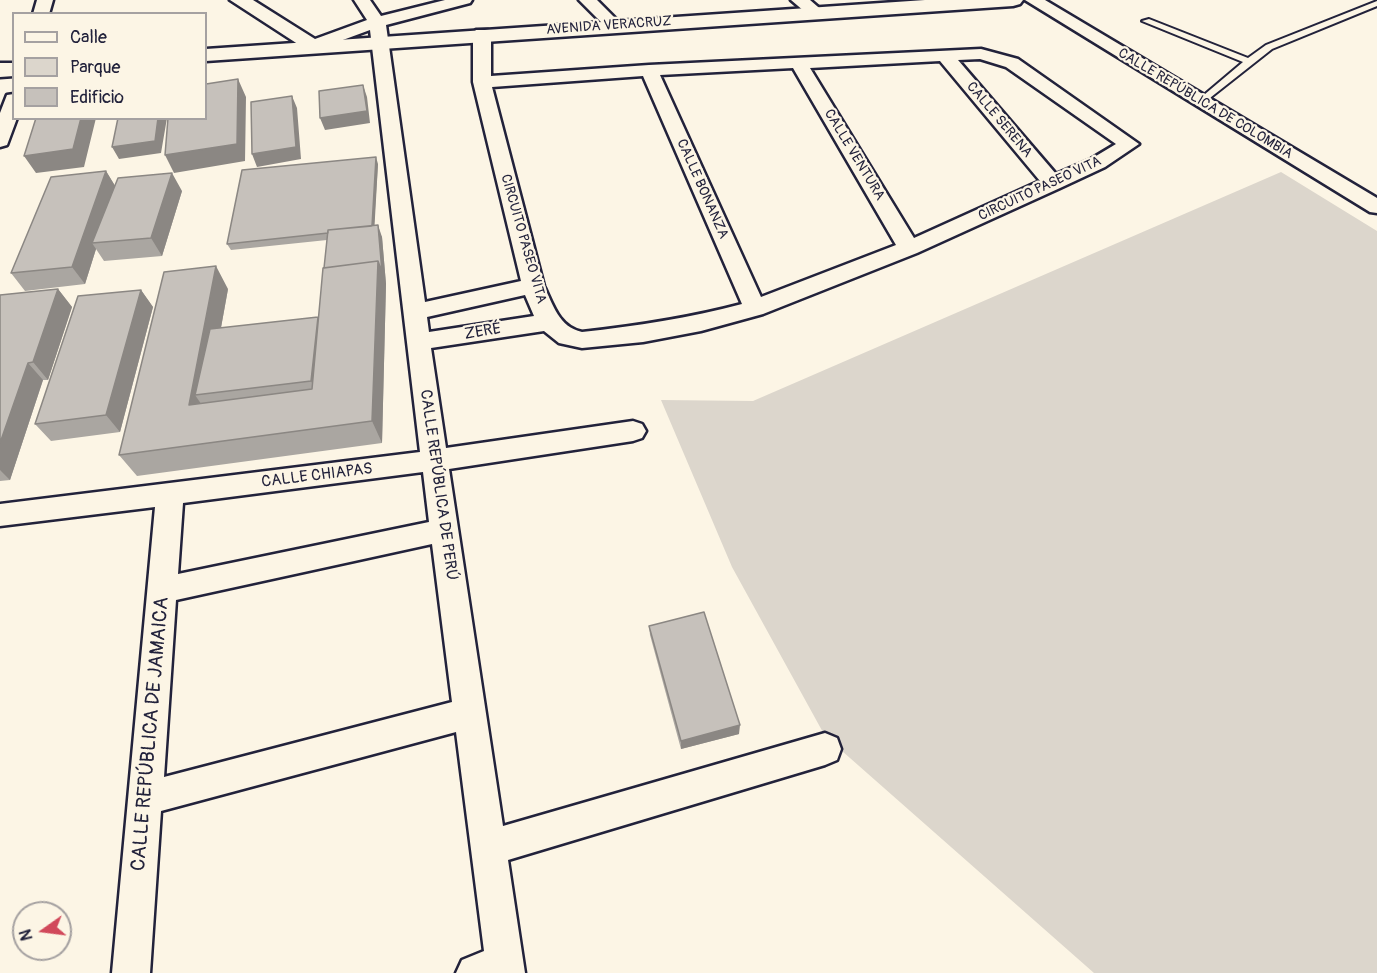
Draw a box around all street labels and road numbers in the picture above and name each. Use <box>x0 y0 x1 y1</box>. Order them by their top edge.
street label: AVENIDA VERACRUZ <box>546 13 672 39</box>
street label: CALLE REPÚBLICA DE COLOMBIA <box>1115 45 1295 163</box>
street label: CALLE SERENA <box>963 79 1035 161</box>
street label: CALLE VENTURA <box>820 106 888 204</box>
street label: CALLE BONANZA <box>673 137 731 241</box>
street label: CIRCUITO PASEO VITA <box>976 153 1104 225</box>
street label: CIRCUITO PASEO VITA <box>497 172 549 306</box>
street label: ZERÉ <box>463 320 503 344</box>
street label: CALLE REPÚBLICA DE PERÚ <box>415 388 461 582</box>
street label: CALLE CHIAPAS <box>260 460 374 492</box>
street label: CALLE REPÚBLICA DE JAMAICA <box>127 596 175 872</box>

